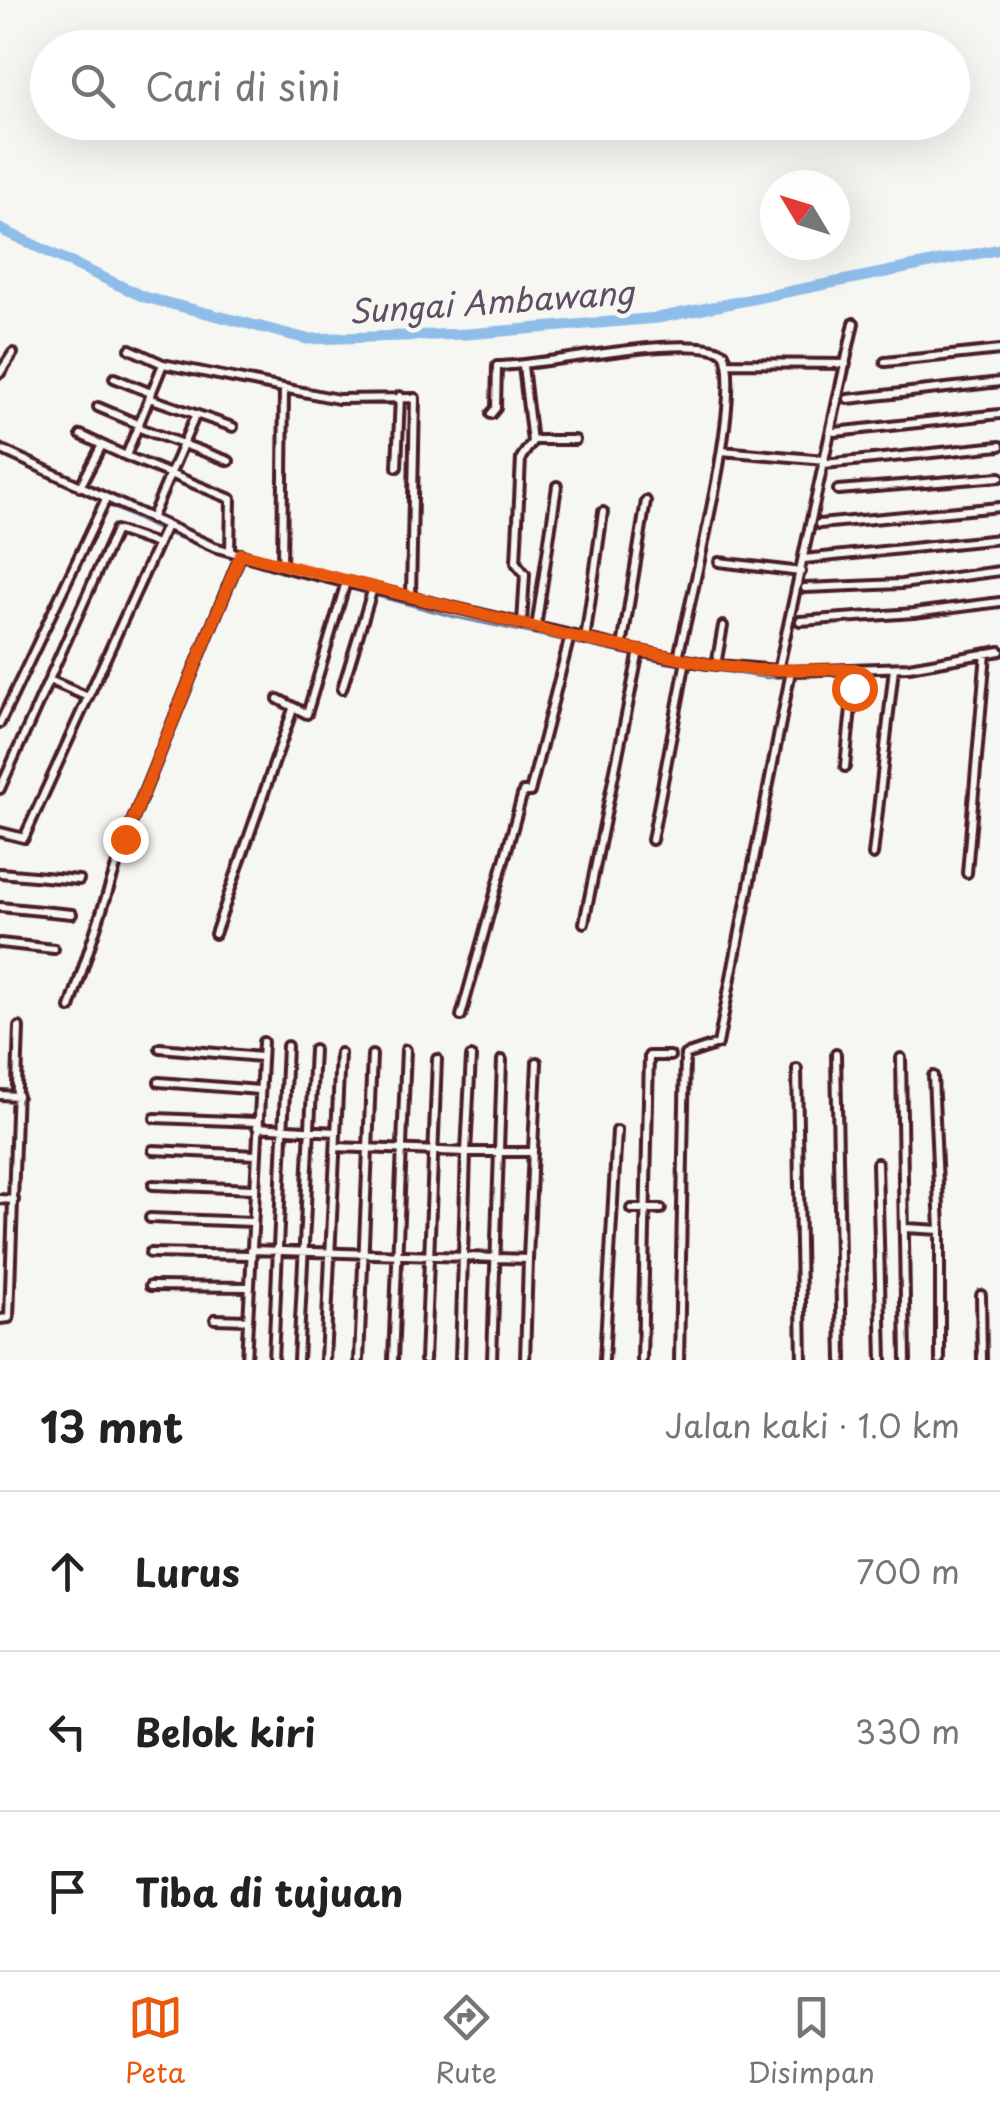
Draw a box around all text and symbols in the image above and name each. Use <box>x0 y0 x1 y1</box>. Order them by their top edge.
search box <box>30 30 970 140</box>
text: Cari di sini <box>145 57 341 114</box>
icon: search <box>65 58 120 113</box>
north arrow <box>760 170 850 260</box>
water label: Sungai Ambawang <box>347 267 638 335</box>
route start <box>832 666 878 712</box>
route end <box>103 817 149 863</box>
text: 13 mnt <box>40 1394 184 1457</box>
text: Jalan kaki · 1.0 km <box>665 1401 960 1449</box>
text: Lurus <box>135 1543 240 1600</box>
icon: ahead <box>40 1544 95 1599</box>
text: 700 m <box>856 1547 960 1595</box>
text: Belok kiri <box>135 1703 315 1760</box>
icon: left <box>40 1704 95 1759</box>
text: 330 m <box>855 1707 960 1755</box>
text: Tiba di tujuan <box>135 1863 403 1920</box>
icon: arrive <box>40 1864 95 1919</box>
tab: Peta <box>125 1990 185 2093</box>
tab: Rute <box>435 1990 497 2093</box>
tab: Disimpan <box>747 1990 875 2093</box>

